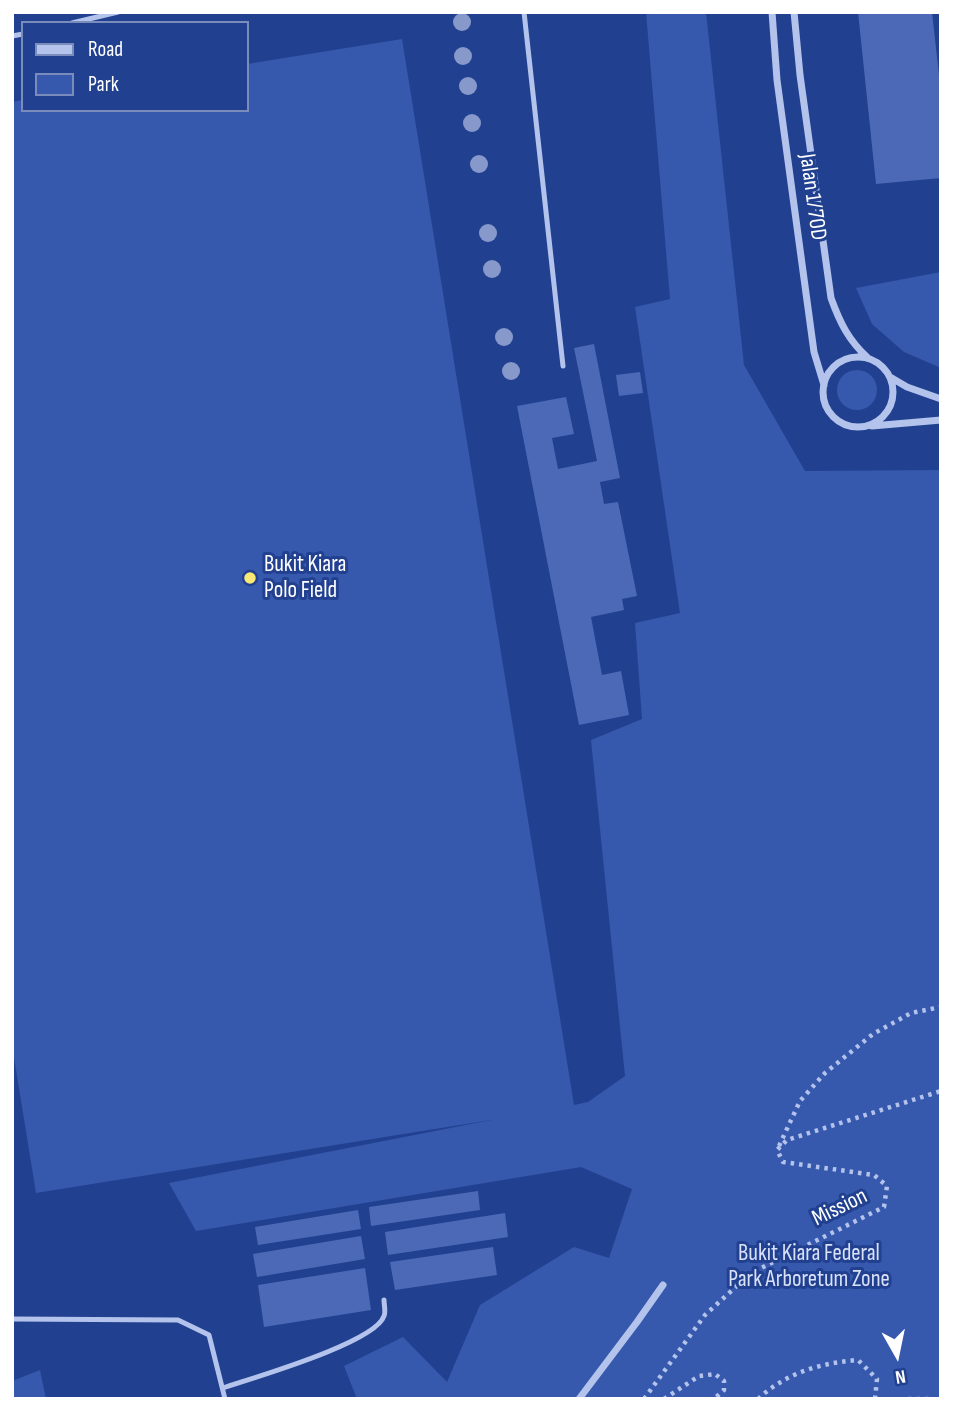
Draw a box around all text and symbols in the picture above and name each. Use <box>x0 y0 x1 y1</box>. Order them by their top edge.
legend <box>21 21 248 112</box>
text: Road <box>88 37 123 62</box>
text: Park <box>88 72 119 97</box>
street label: Jalan 1/70D <box>792 152 832 242</box>
place label: Bukit Kiara Polo Field <box>264 551 346 605</box>
marker: Bukit Kiara Polo Field <box>242 570 258 586</box>
street label: Mission <box>808 1183 872 1233</box>
park label: Bukit Kiara Federal Park Arboretum Zone <box>728 1240 890 1294</box>
north arrow <box>862 1320 932 1390</box>
text: N <box>894 1364 907 1388</box>

